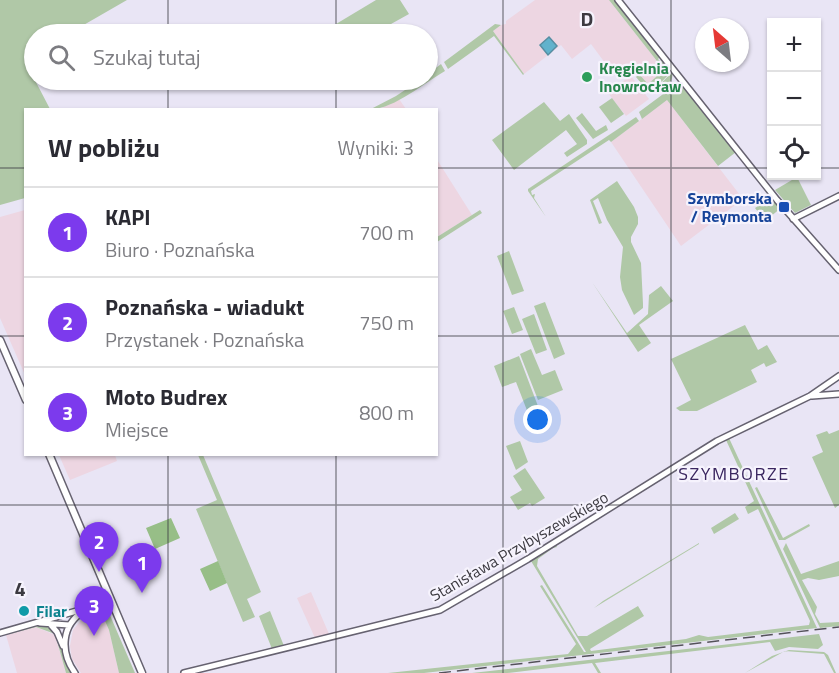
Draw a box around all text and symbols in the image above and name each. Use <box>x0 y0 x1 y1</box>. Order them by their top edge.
text: D <box>581 3 593 34</box>
north arrow <box>695 18 749 72</box>
map controls <box>767 18 821 180</box>
button: + <box>767 18 821 72</box>
search box <box>24 24 438 90</box>
text: Szukaj tutaj <box>93 40 201 74</box>
icon: search <box>45 41 78 74</box>
place label: Kręgielnia Inowrocław <box>599 56 681 98</box>
marker: Kręgielnia Inowrocław <box>580 70 594 84</box>
button: − <box>767 72 821 126</box>
button: locate <box>767 126 821 180</box>
text: W pobliżu <box>48 128 160 167</box>
text: Wyniki: 3 <box>338 132 414 163</box>
place label: Szymborska / Reymonta <box>687 186 772 228</box>
text: KAPI <box>105 200 151 234</box>
marker: Szymborska / Reymonta <box>777 200 791 214</box>
text: 1 <box>62 217 73 248</box>
text: 700 m <box>359 217 414 248</box>
text: Biuro · Poznańska <box>105 234 254 265</box>
text: Poznańska - wiadukt <box>105 290 304 324</box>
text: 2 <box>62 307 73 338</box>
text: 750 m <box>359 307 414 338</box>
text: Przystanek · Poznańska <box>105 324 304 355</box>
text: Moto Budrex <box>105 380 227 414</box>
text: 3 <box>62 397 73 428</box>
text: 800 m <box>359 397 414 428</box>
your location <box>523 405 552 434</box>
text: Miejsce <box>105 414 169 445</box>
district label: SZYMBORZE <box>678 460 790 487</box>
street label: Stanisława Przybyszewskiego <box>425 485 613 607</box>
pin: 2 <box>80 522 118 572</box>
pin: 1 <box>122 544 162 593</box>
text: 4 <box>14 573 26 604</box>
pin: 3 <box>74 586 113 636</box>
place label: Filar <box>36 599 67 623</box>
marker: Filar <box>17 604 31 618</box>

